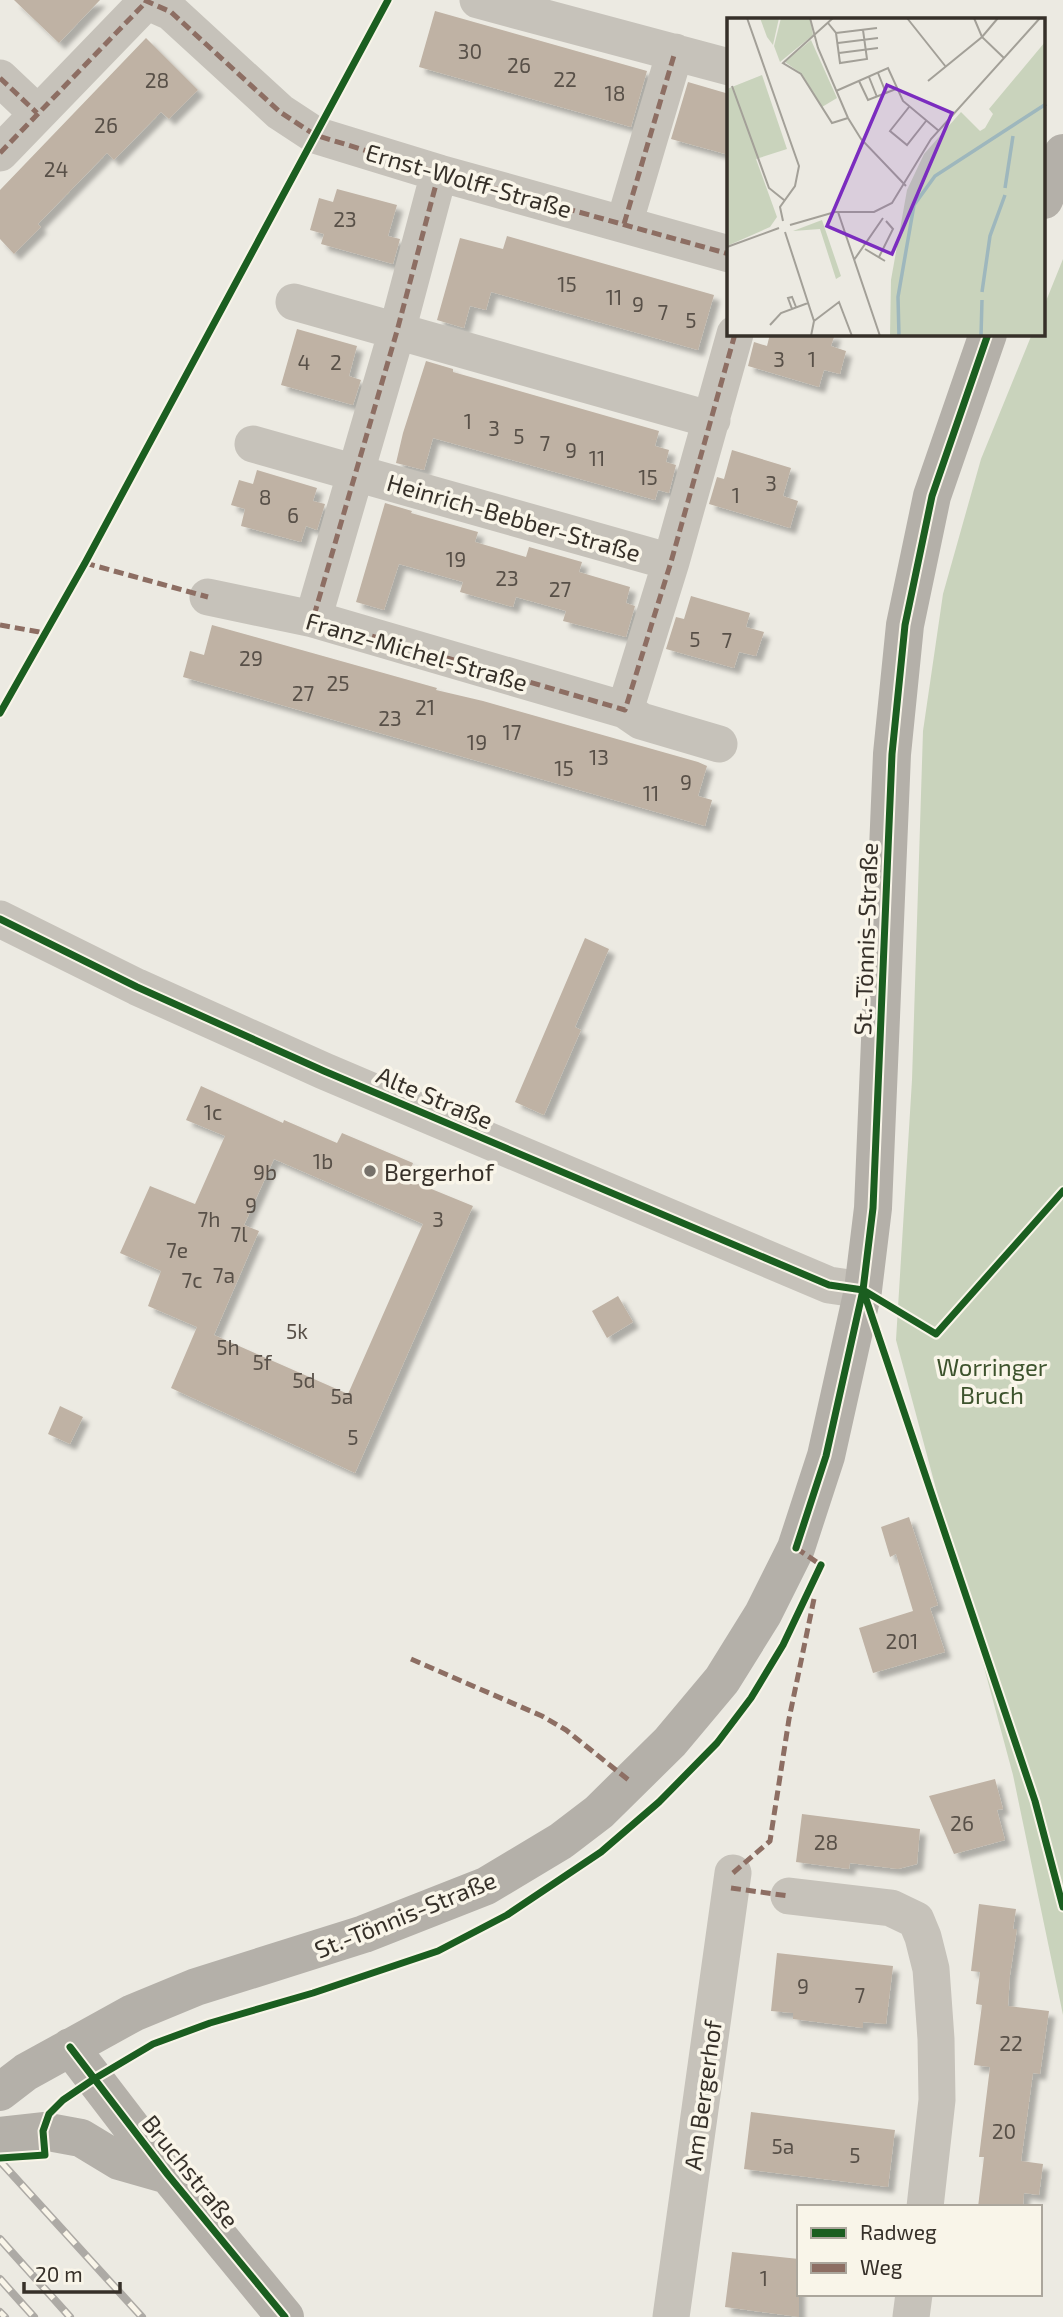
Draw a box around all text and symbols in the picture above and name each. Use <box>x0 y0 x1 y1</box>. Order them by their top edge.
inset map <box>727 18 1046 336</box>
house number: 30 <box>458 38 482 63</box>
house number: 26 <box>507 52 531 77</box>
house number: 22 <box>553 66 577 91</box>
house number: 28 <box>145 67 169 92</box>
house number: 18 <box>604 80 626 105</box>
house number: 26 <box>94 112 118 137</box>
street label: Ernst-Wolff-Straße <box>363 137 575 223</box>
house number: 24 <box>44 156 68 181</box>
house number: 23 <box>333 206 357 231</box>
house number: 15 <box>557 271 577 296</box>
house number: 11 <box>606 284 622 309</box>
house number: 9 <box>632 291 644 316</box>
house number: 7 <box>658 299 669 324</box>
house number: 5 <box>685 307 697 332</box>
house number: 3 <box>773 346 785 371</box>
house number: 1 <box>808 346 816 371</box>
house number: 4 <box>298 349 310 374</box>
house number: 2 <box>330 349 342 374</box>
house number: 1 <box>464 408 472 433</box>
house number: 3 <box>488 415 500 440</box>
house number: 5 <box>513 423 525 448</box>
house number: 7 <box>540 430 551 455</box>
house number: 9 <box>565 437 577 462</box>
house number: 11 <box>589 445 605 470</box>
house number: 15 <box>638 464 658 489</box>
street label: Heinrich-Bebber-Straße <box>384 467 644 567</box>
house number: 3 <box>765 470 777 495</box>
house number: 1 <box>732 482 740 507</box>
house number: 8 <box>259 484 271 509</box>
house number: 6 <box>287 502 299 527</box>
house number: 19 <box>446 546 466 571</box>
house number: 23 <box>495 565 519 590</box>
house number: 27 <box>549 576 572 601</box>
street label: Franz-Michel-Straße <box>303 606 531 696</box>
house number: 5 <box>689 626 701 651</box>
house number: 7 <box>722 627 733 652</box>
house number: 29 <box>239 645 263 670</box>
house number: 25 <box>326 670 350 695</box>
house number: 27 <box>292 680 315 705</box>
house number: 21 <box>415 694 435 719</box>
house number: 23 <box>378 705 402 730</box>
house number: 17 <box>502 719 522 744</box>
house number: 19 <box>467 729 487 754</box>
house number: 13 <box>589 744 609 769</box>
house number: 15 <box>554 755 574 780</box>
house number: 9 <box>680 769 692 794</box>
house number: 11 <box>643 780 659 805</box>
street label: St.-Tönnis-Straße <box>847 842 883 1036</box>
street label: Alte Straße <box>372 1060 498 1134</box>
house number: 1c <box>204 1099 222 1124</box>
house number: 1b <box>313 1148 333 1173</box>
place label: Bergerhof <box>384 1157 495 1186</box>
house number: 9b <box>253 1159 277 1184</box>
marker: Bergerhof <box>362 1163 378 1179</box>
house number: 9 <box>245 1192 257 1217</box>
house number: 7h <box>198 1206 220 1231</box>
house number: 3 <box>432 1206 444 1231</box>
house number: 7l <box>231 1221 248 1246</box>
house number: 7e <box>166 1237 188 1262</box>
house number: 7a <box>213 1262 235 1287</box>
house number: 7c <box>181 1267 203 1292</box>
house number: 5k <box>286 1318 308 1343</box>
house number: 5h <box>216 1334 240 1359</box>
house number: 5f <box>252 1349 273 1374</box>
park label: Worringer Bruch <box>937 1352 1048 1409</box>
house number: 5d <box>292 1367 316 1392</box>
house number: 5a <box>331 1383 353 1408</box>
house number: 5 <box>347 1424 359 1449</box>
house number: 201 <box>886 1628 918 1653</box>
house number: 26 <box>950 1810 974 1835</box>
house number: 28 <box>814 1829 838 1854</box>
street label: St.-Tönnis-Straße <box>310 1864 500 1964</box>
house number: 9 <box>797 1973 809 1998</box>
house number: 7 <box>855 1982 866 2007</box>
street label: Am Bergerhof <box>677 2017 727 2172</box>
house number: 22 <box>999 2030 1023 2055</box>
street label: Bruchstraße <box>137 2109 245 2233</box>
house number: 20 <box>992 2118 1016 2143</box>
house number: 5a <box>772 2133 794 2158</box>
house number: 5 <box>849 2142 861 2167</box>
legend <box>797 2205 1042 2296</box>
text: Radweg <box>860 2219 937 2244</box>
scale bar <box>24 2250 121 2294</box>
text: Weg <box>860 2254 903 2279</box>
text: 20 m <box>35 2261 83 2286</box>
house number: 1 <box>760 2265 768 2290</box>

